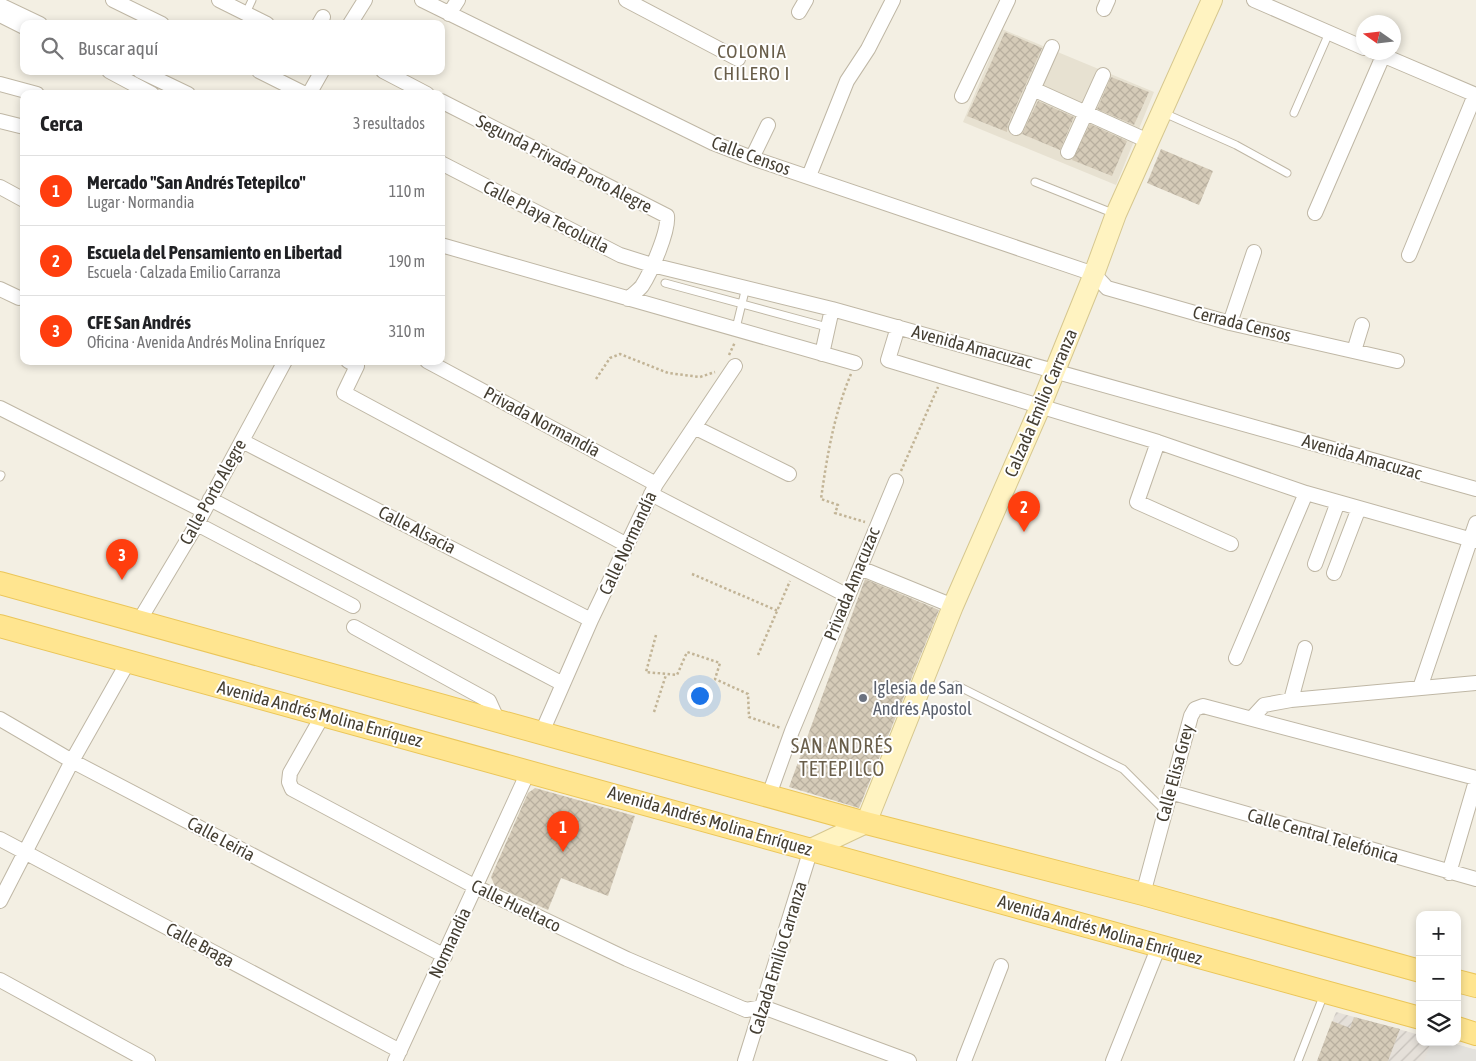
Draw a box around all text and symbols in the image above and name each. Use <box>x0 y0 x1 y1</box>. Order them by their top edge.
north arrow <box>1356 15 1401 60</box>
search box <box>20 20 445 75</box>
icon: search <box>38 34 66 62</box>
text: Buscar aquí <box>78 37 158 59</box>
district label: COLONIA CHILERO I <box>714 40 790 84</box>
street label: Segunda Privada Porto Alegre <box>473 110 656 217</box>
text: Cerca <box>40 111 83 135</box>
text: 3 resultados <box>353 114 425 132</box>
street label: Calle Censos <box>709 132 794 180</box>
text: Mercado "San Andrés Tetepilco" <box>87 171 306 193</box>
street label: Calle Playa Tecolutla <box>480 176 613 257</box>
text: 1 <box>52 182 60 200</box>
text: 110 m <box>389 182 425 200</box>
text: Lugar · Normandia <box>87 193 195 211</box>
text: Escuela del Pensamiento en Libertad <box>87 241 342 263</box>
text: 2 <box>52 252 60 270</box>
text: 190 m <box>389 252 425 270</box>
text: Escuela · Calzada Emilio Carranza <box>87 263 281 281</box>
street label: Cerrada Censos <box>1191 301 1293 346</box>
text: CFE San Andrés <box>87 311 191 333</box>
street label: Avenida Amacuzac <box>910 320 1035 373</box>
text: 3 <box>52 322 60 340</box>
text: 310 m <box>389 322 425 340</box>
street label: Calzada Emilio Carranza <box>1000 326 1081 480</box>
text: Oficina · Avenida Andrés Molina Enríquez <box>87 333 325 351</box>
street label: Privada Normandía <box>480 382 604 461</box>
street label: Avenida Amacuzac <box>1300 429 1425 484</box>
street label: Calle Porto Alegre <box>175 435 250 548</box>
street label: Calle Normandía <box>594 488 661 598</box>
pin: 2 <box>1008 491 1040 532</box>
street label: Calle Alsacia <box>375 501 459 558</box>
street label: Privada Amacuzac <box>819 524 884 644</box>
pin: 3 <box>106 539 138 580</box>
street label: Avenida Andrés Molina Enríquez <box>215 676 426 751</box>
place label: Iglesia de San Andrés Apostol <box>873 677 972 719</box>
your location <box>687 683 713 709</box>
marker: Iglesia de San Andrés Apostol <box>857 692 869 704</box>
street label: Calle Elisa Grey <box>1151 722 1198 824</box>
district label: SAN ANDRÉS TETEPILCO <box>791 734 893 780</box>
street label: Avenida Andrés Molina Enríquez <box>606 781 815 860</box>
street label: Calle Central Telefónica <box>1245 804 1401 867</box>
pin: 1 <box>547 811 579 852</box>
street label: Calle Leiria <box>184 812 259 865</box>
street label: Calle Hueltaco <box>468 875 565 936</box>
street label: Calzada Emilio Carranza <box>744 879 811 1037</box>
street label: Avenida Andrés Molina Enríquez <box>996 890 1205 969</box>
street label: Normandia <box>424 904 475 981</box>
map controls <box>1416 911 1461 1046</box>
button: + <box>1416 911 1461 956</box>
street label: Calle Braga <box>163 918 238 971</box>
button: − <box>1416 956 1461 1001</box>
button: layers <box>1416 1001 1461 1046</box>

